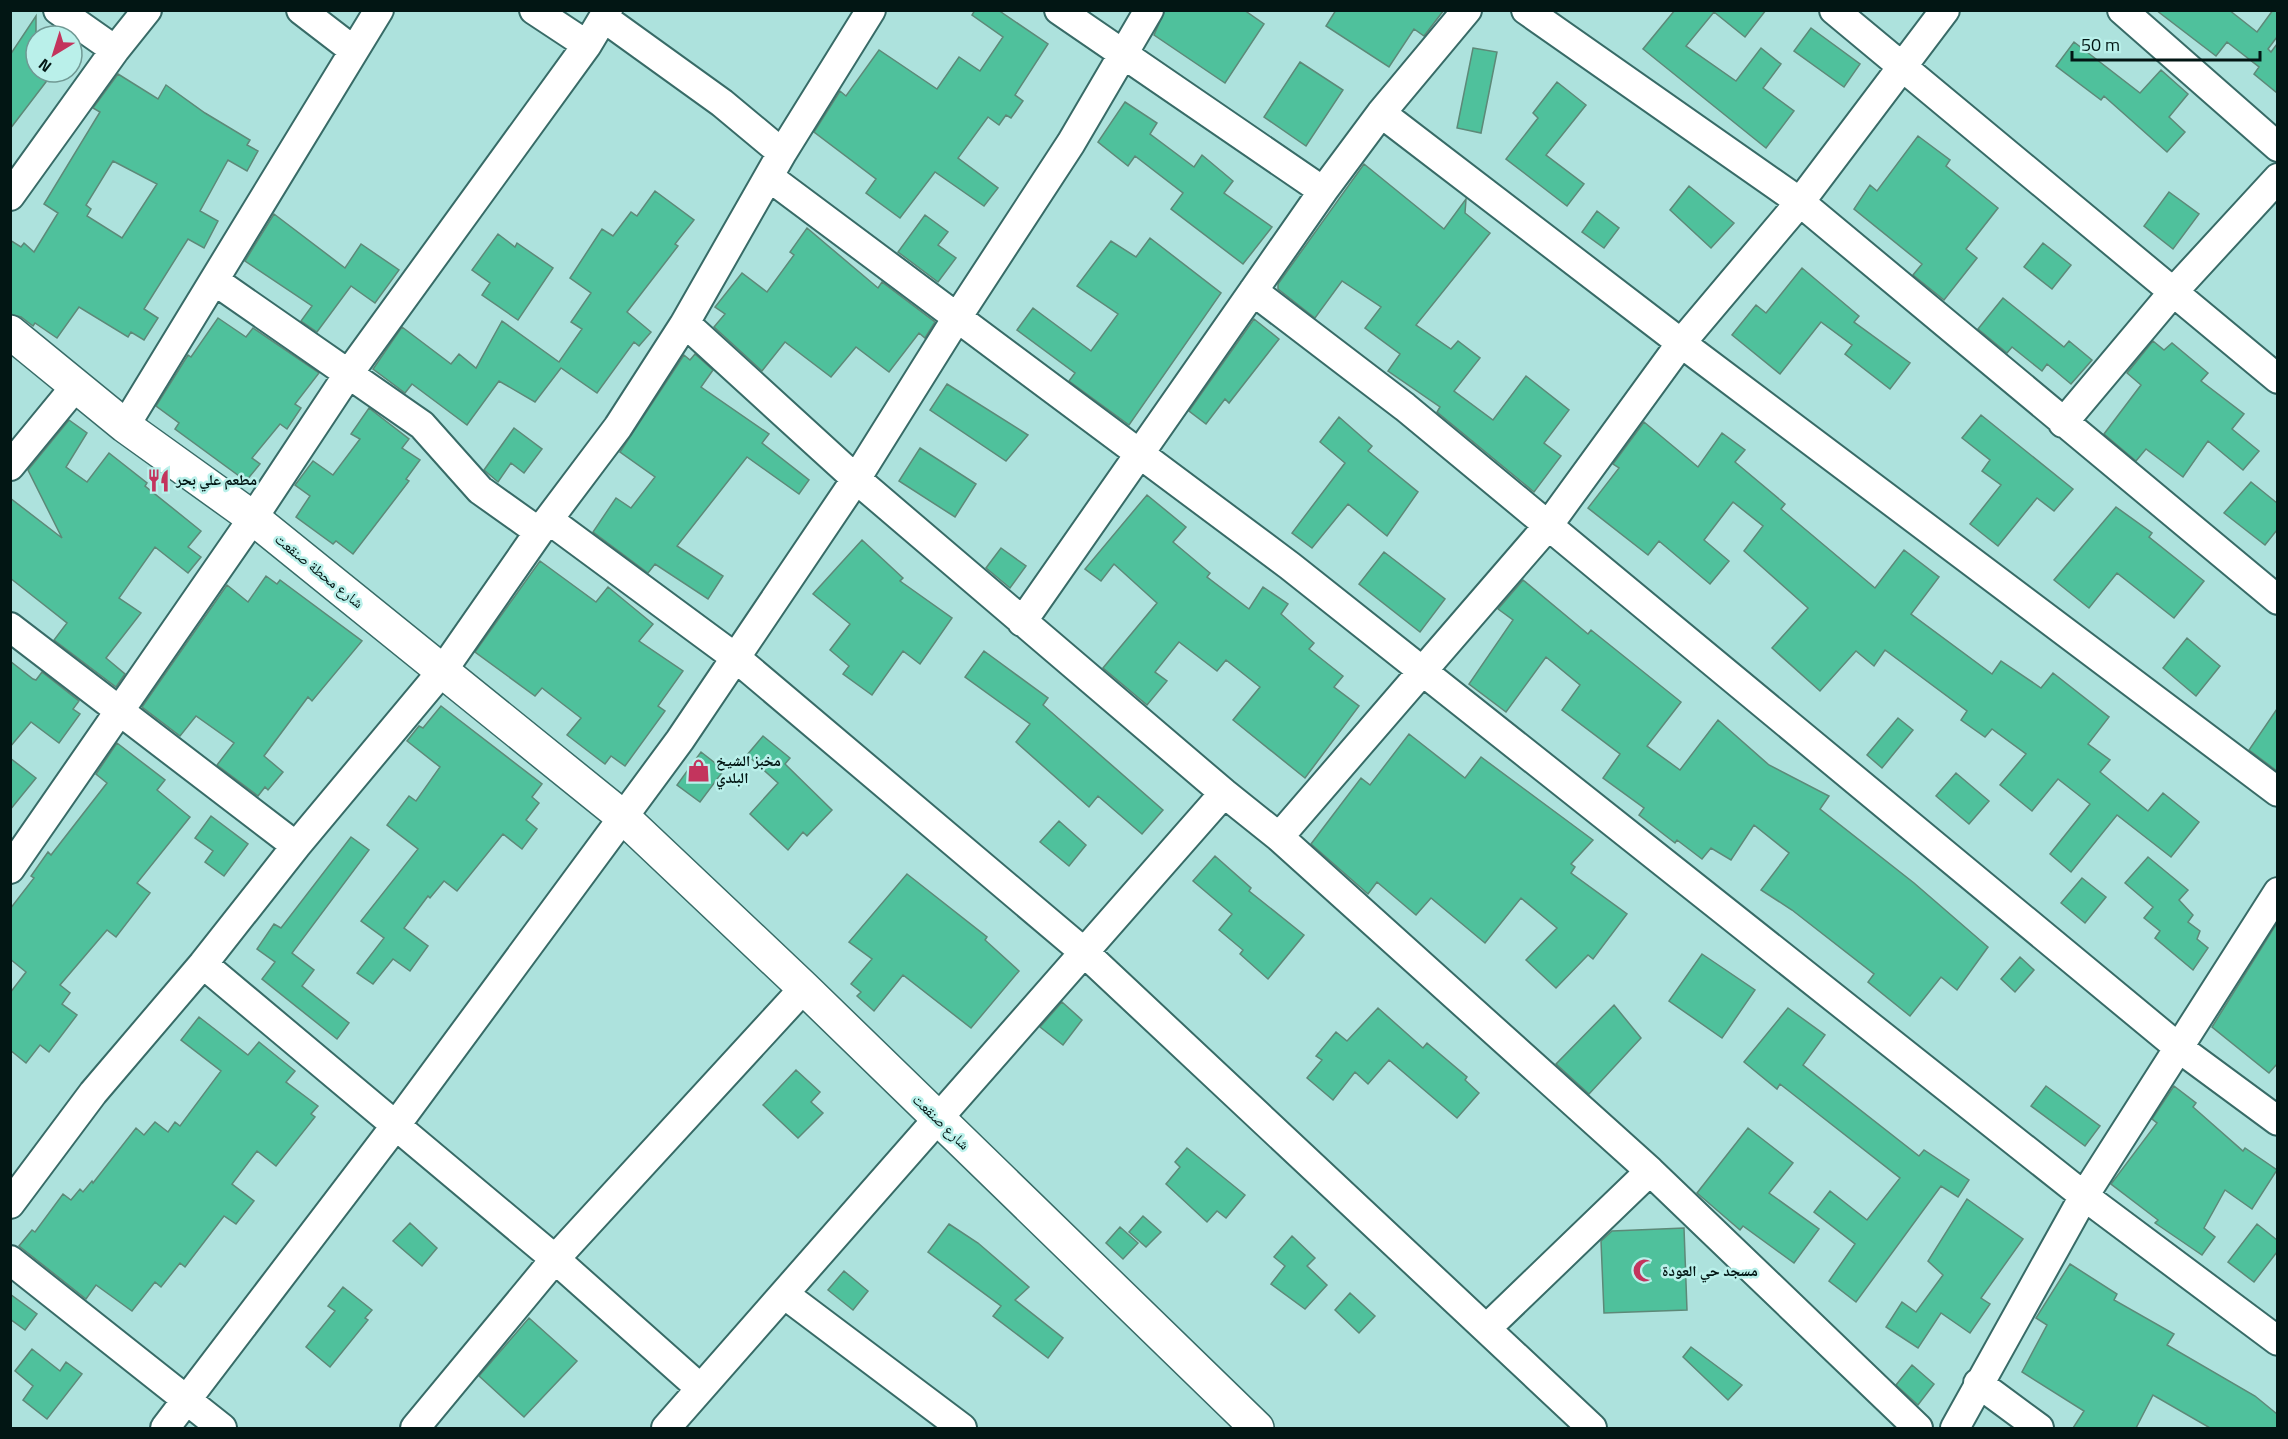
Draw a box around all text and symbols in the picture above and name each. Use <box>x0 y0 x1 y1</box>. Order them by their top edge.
north arrow <box>24 24 84 84</box>
scale bar <box>2072 24 2260 62</box>
text: 50 m <box>2081 31 2120 58</box>
text: N <box>33 53 57 79</box>
restaurant icon: مطعم علي بحر <box>145 467 171 493</box>
place label: مطعم علي بحر <box>175 468 257 492</box>
street label: شارع محطة صنقعت <box>270 527 369 614</box>
place label: مخبز الشيخ البلدي <box>716 749 781 790</box>
shop icon: مخبز الشيخ البلدي <box>685 757 711 783</box>
street label: شارع صنقعت <box>907 1088 975 1155</box>
mosque icon: مسجد حي العودة <box>1631 1258 1657 1284</box>
place label: مسجد حي العودة <box>1662 1259 1758 1283</box>

